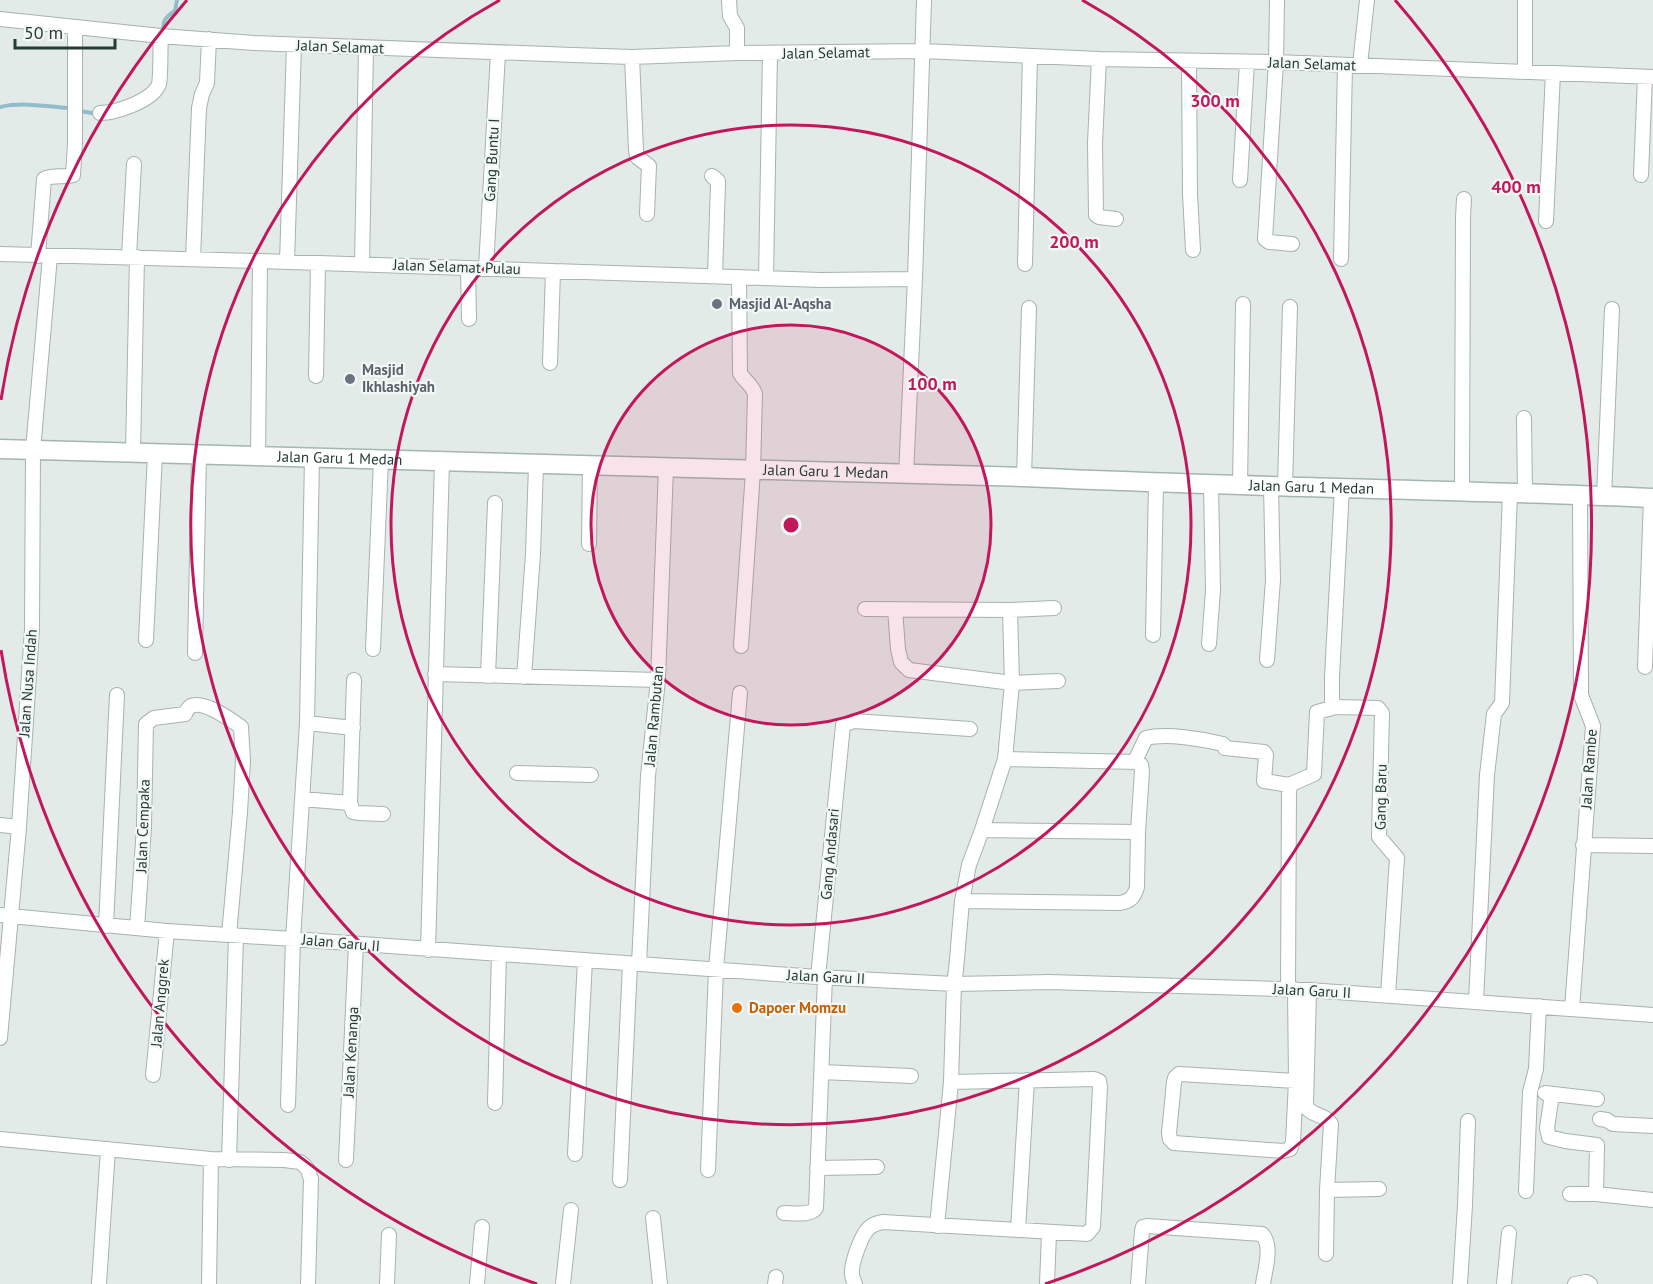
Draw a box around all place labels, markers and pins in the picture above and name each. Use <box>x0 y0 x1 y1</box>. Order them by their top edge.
place label: Masjid Al-Aqsha <box>729 294 831 313</box>
marker: Masjid Al-Aqsha <box>710 297 724 311</box>
place label: Masjid Ikhlashiyah <box>362 360 435 396</box>
marker: Masjid Ikhlashiyah <box>343 372 357 386</box>
centre of rings <box>781 515 801 535</box>
place label: Dapoer Momzu <box>749 998 846 1017</box>
marker: Dapoer Momzu <box>730 1001 744 1015</box>

